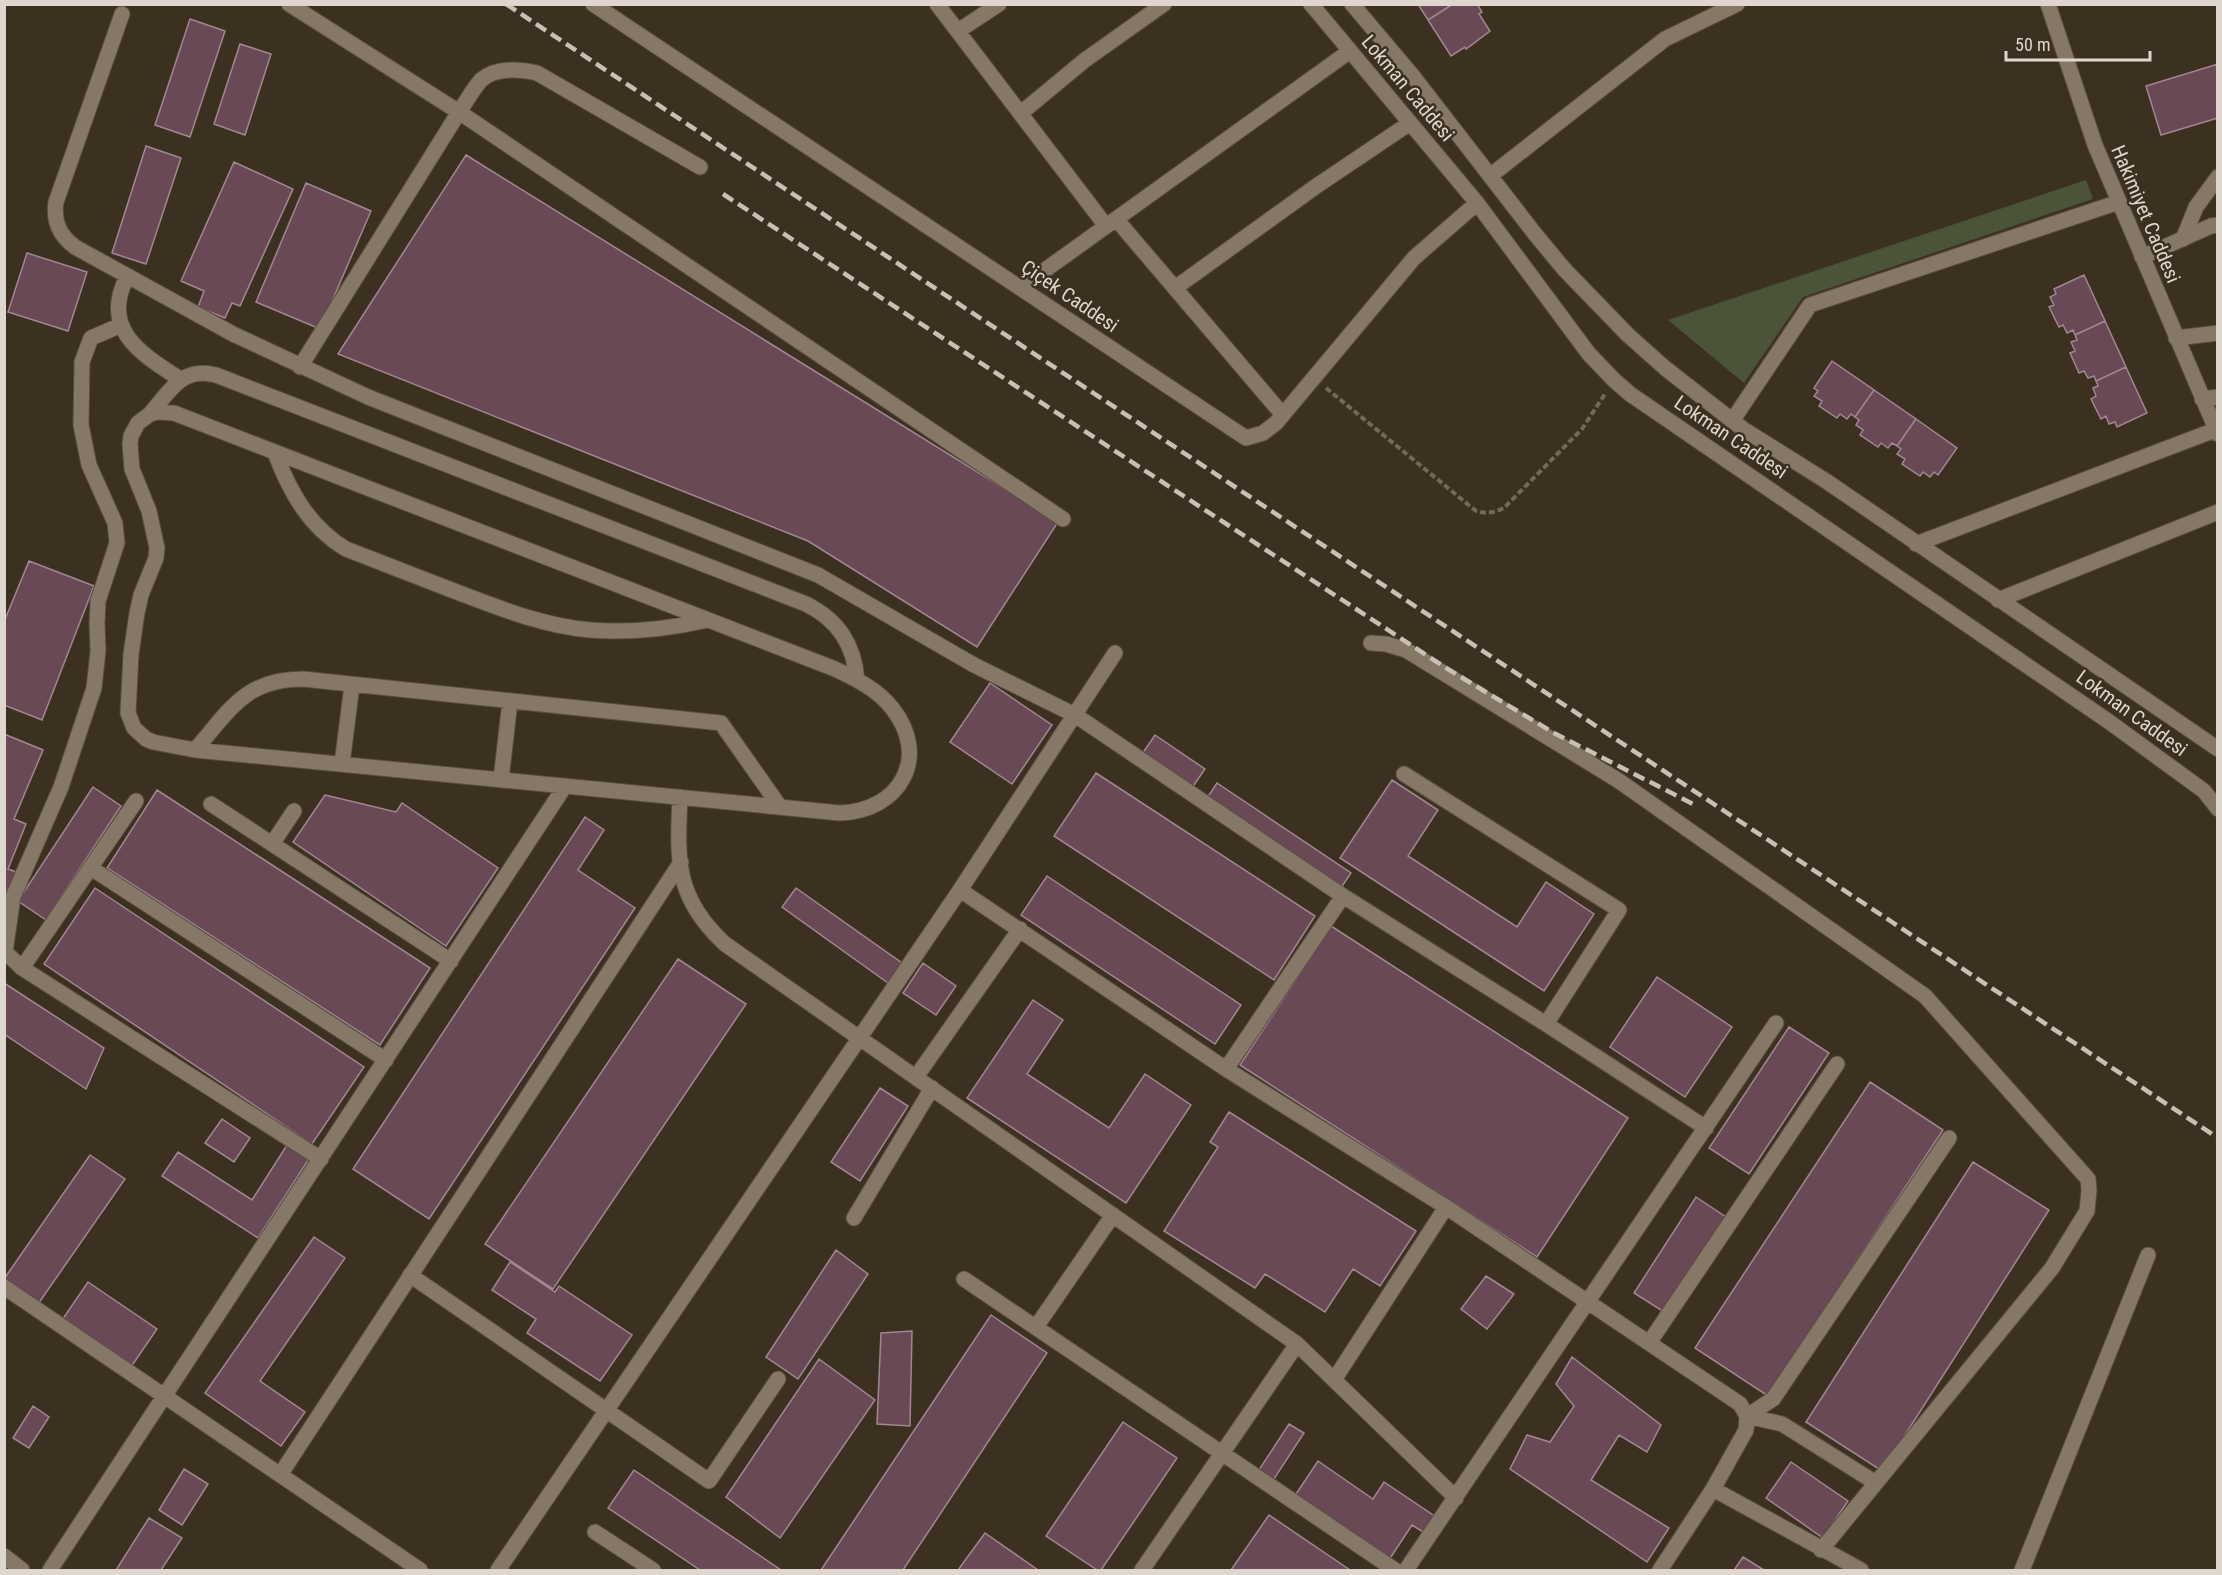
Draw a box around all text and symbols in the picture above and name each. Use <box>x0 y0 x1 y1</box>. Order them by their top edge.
scale bar <box>2006 24 2150 62</box>
street label: Lokman Caddesi <box>1357 30 1459 146</box>
text: 50 m <box>2015 34 2050 55</box>
street label: Hakimiyet Caddesi <box>2106 142 2186 286</box>
street label: Çiçek Caddesi <box>1017 255 1123 337</box>
street label: Lokman Caddesi <box>1670 390 1792 484</box>
street label: Lokman Caddesi <box>2072 665 2192 761</box>

